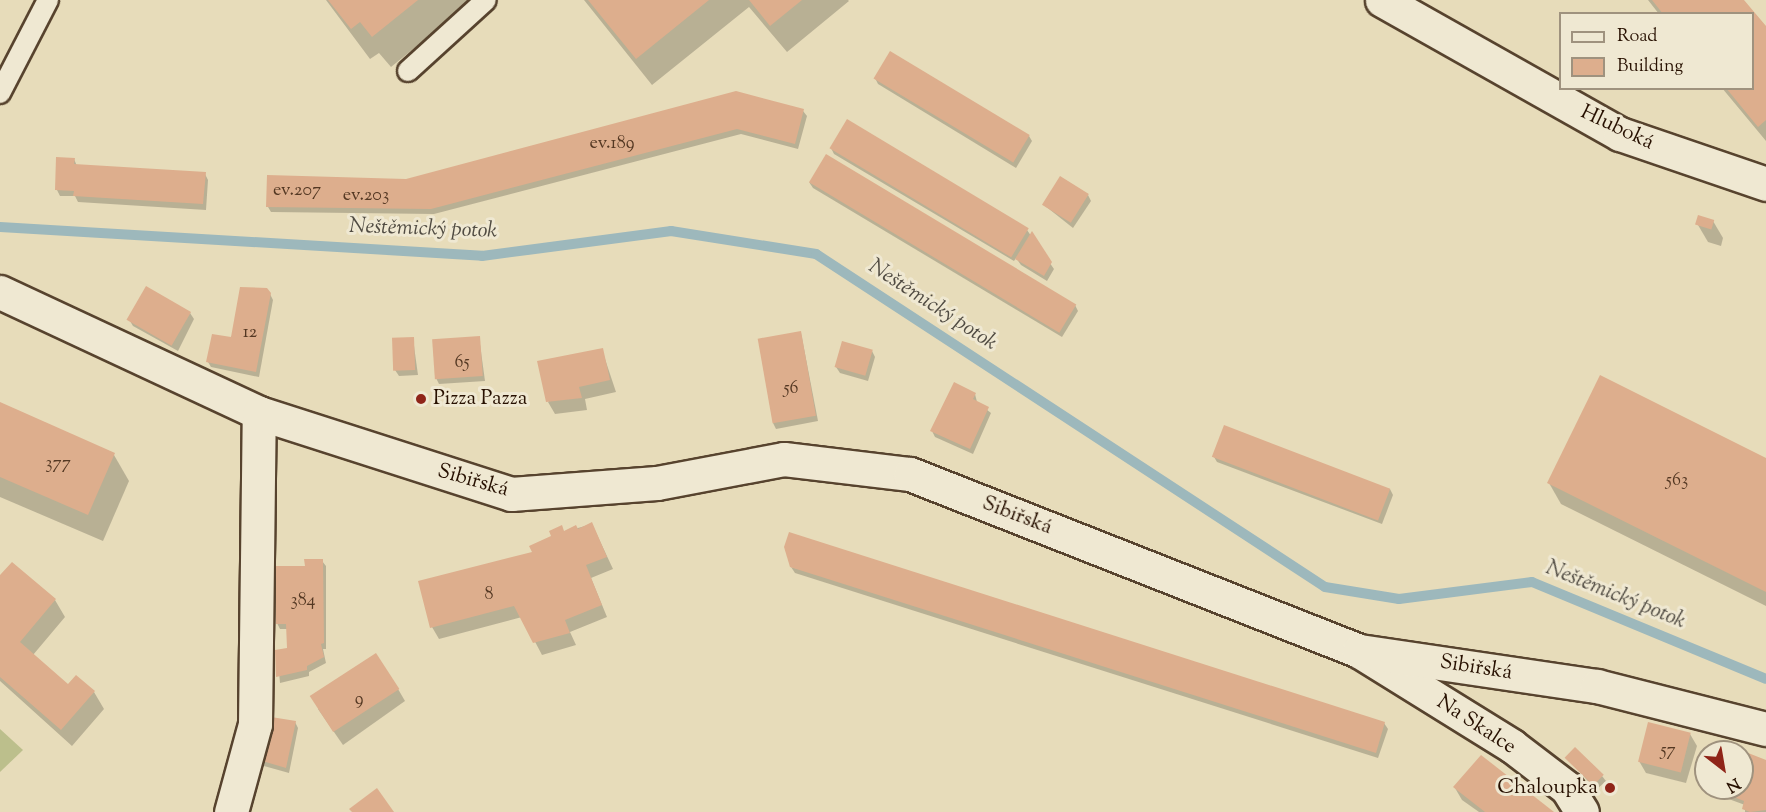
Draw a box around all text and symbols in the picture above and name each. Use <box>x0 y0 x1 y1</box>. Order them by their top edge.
legend <box>1559 12 1754 90</box>
text: Road <box>1617 24 1657 50</box>
text: Building <box>1617 54 1683 80</box>
street label: Hluboká <box>1576 100 1658 156</box>
house number: ev.189 <box>590 133 634 155</box>
house number: ev.207 <box>273 180 321 202</box>
house number: ev.203 <box>343 185 389 207</box>
water label: Neštěmický potok <box>348 214 498 246</box>
water label: Neštěmický potok <box>863 255 1001 357</box>
house number: 12 <box>243 322 257 344</box>
house number: 65 <box>454 352 470 374</box>
house number: 56 <box>783 378 799 400</box>
place label: Pizza Pazza <box>433 386 527 412</box>
marker: Pizza Pazza <box>414 392 428 406</box>
house number: 377 <box>45 453 71 475</box>
street label: Sibiřská <box>435 459 511 503</box>
house number: 563 <box>1666 470 1688 492</box>
street label: Sibiřská <box>978 491 1056 541</box>
water label: Neštěmický potok <box>1541 556 1689 636</box>
house number: 8 <box>485 584 493 606</box>
house number: 384 <box>290 590 316 612</box>
street label: Sibiřská <box>1438 650 1514 686</box>
house number: 9 <box>355 689 363 711</box>
street label: Na Skalce <box>1432 690 1520 760</box>
house number: 57 <box>1660 740 1676 762</box>
north arrow <box>1694 740 1754 800</box>
text: N <box>1721 771 1744 797</box>
place label: Chaloupka <box>1497 775 1598 801</box>
marker: Chaloupka <box>1603 781 1617 795</box>

